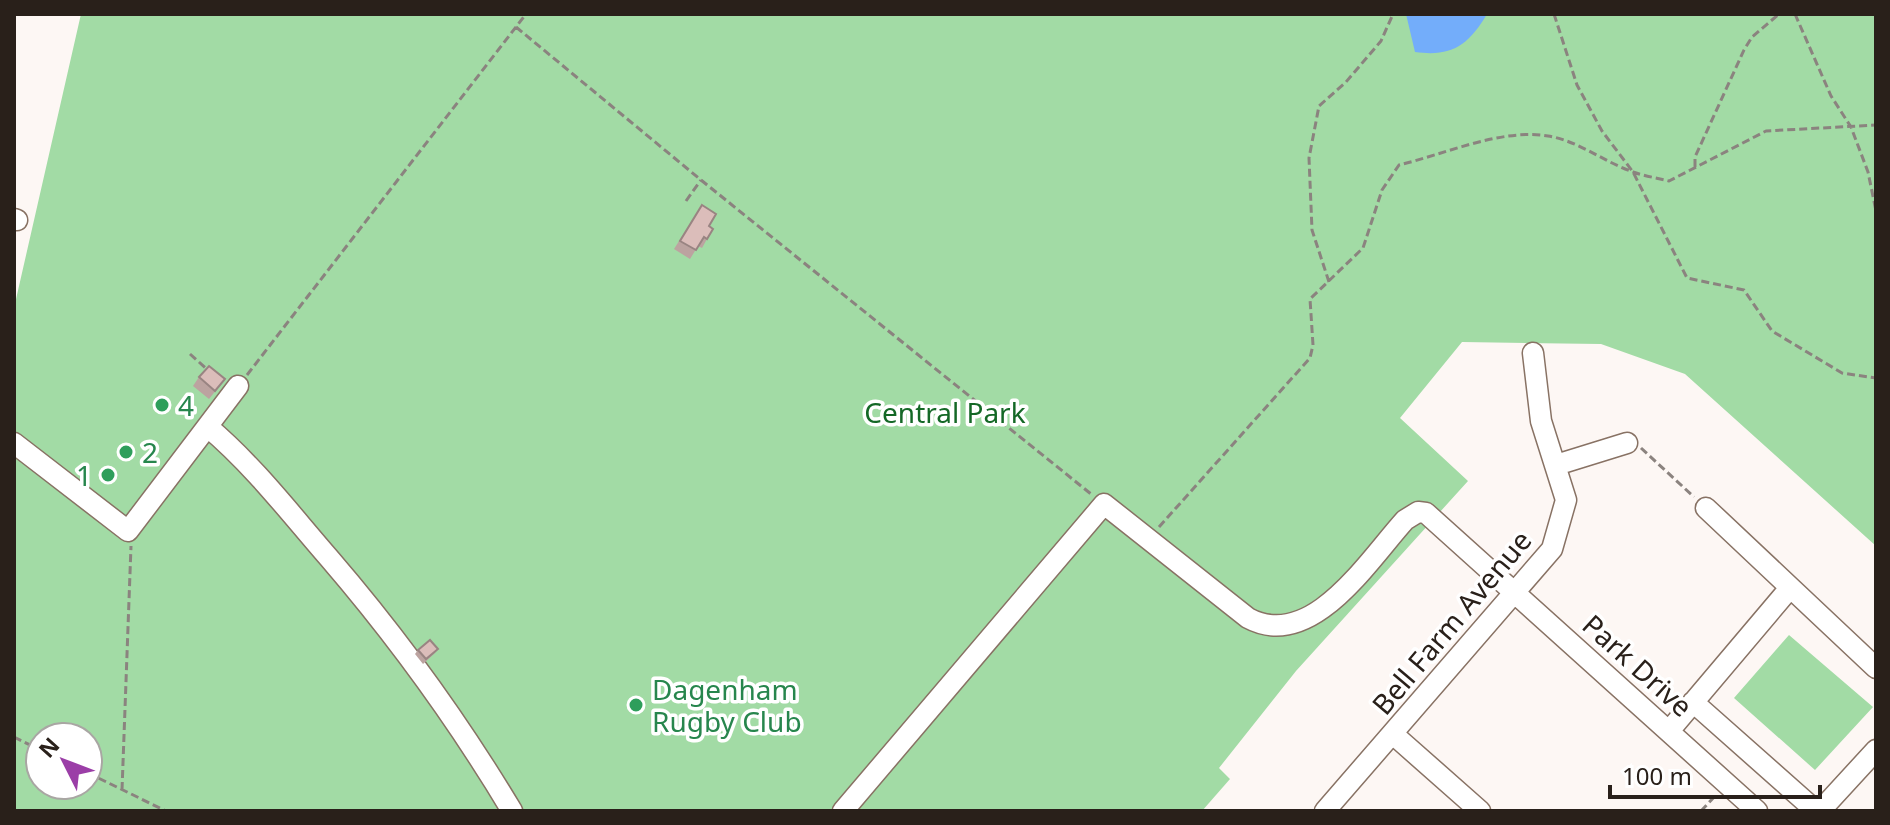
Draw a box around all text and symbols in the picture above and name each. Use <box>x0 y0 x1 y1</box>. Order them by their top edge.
place label: 4 <box>178 386 194 424</box>
park label: Central Park <box>864 393 1026 431</box>
marker: 4 <box>153 396 171 414</box>
place label: 2 <box>142 433 158 471</box>
marker: 2 <box>117 443 135 461</box>
place label: 1 <box>76 456 92 494</box>
marker: 1 <box>99 466 117 484</box>
street label: Bell Farm Avenue <box>1363 522 1539 722</box>
street label: Park Drive <box>1575 605 1701 725</box>
place label: Dagenham Rugby Club <box>652 670 802 740</box>
marker: Dagenham Rugby Club <box>627 696 645 714</box>
north arrow <box>24 721 104 801</box>
text: N <box>31 730 66 764</box>
scale bar <box>1610 749 1820 799</box>
text: 100 m <box>1622 759 1692 792</box>

